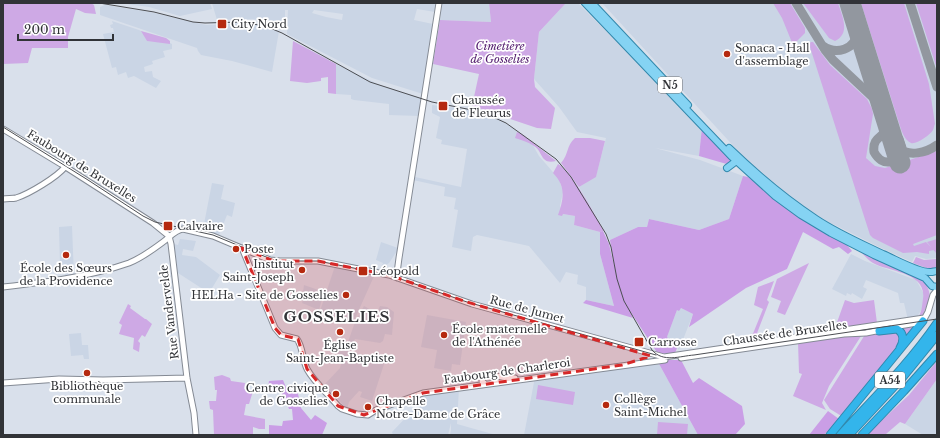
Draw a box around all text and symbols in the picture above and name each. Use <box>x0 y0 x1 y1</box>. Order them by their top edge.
scale bar <box>18 16 113 42</box>
place label: City Nord <box>231 17 287 31</box>
marker: City Nord <box>216 18 228 30</box>
text: 200 m <box>24 22 65 37</box>
park label: Cimetière de Gosselies <box>470 39 530 66</box>
place label: Sonaca - Hall d'assemblage <box>735 41 810 68</box>
marker: Sonaca - Hall d'assemblage <box>722 49 732 59</box>
road number: N5 <box>658 77 682 93</box>
place label: Chaussée de Fleurus <box>452 93 511 120</box>
marker: Chaussée de Fleurus <box>437 100 449 112</box>
street label: Faubourg de Bruxelles <box>25 127 139 205</box>
place label: Calvaire <box>177 219 223 233</box>
marker: Calvaire <box>162 220 174 232</box>
place label: Poste <box>244 242 274 256</box>
marker: Poste <box>231 244 241 254</box>
marker: École des Sœurs de la Providence <box>61 250 71 260</box>
place label: Institut Saint-Joseph <box>223 257 295 284</box>
place label: École des Sœurs de la Providence <box>19 261 113 288</box>
street label: Rue Vandervelde <box>156 264 182 360</box>
place label: Léopold <box>372 264 420 278</box>
marker: Institut Saint-Joseph <box>297 265 307 275</box>
marker: Léopold <box>357 265 369 277</box>
place label: HELHa - Site de Gosselies <box>191 288 338 302</box>
marker: HELHa - Site de Gosselies <box>341 290 351 300</box>
street label: Rue de Jumet <box>488 292 566 326</box>
district label: GOSSELIES <box>284 307 390 326</box>
street label: Chaussée de Bruxelles <box>722 317 848 349</box>
place label: École maternelle de l'Athénée <box>452 322 547 349</box>
marker: Église Saint-Jean-Baptiste <box>335 327 345 337</box>
marker: École maternelle de l'Athénée <box>439 330 449 340</box>
place label: Carrosse <box>648 335 697 349</box>
marker: Carrosse <box>633 336 645 348</box>
place label: Église Saint-Jean-Baptiste <box>286 338 394 365</box>
street label: Faubourg de Charleroi <box>443 355 571 387</box>
marker: Bibliothèque communale <box>82 368 92 378</box>
road number: A54 <box>875 372 905 388</box>
place label: Bibliothèque communale <box>51 379 123 406</box>
place label: Centre civique de Gosselies <box>246 381 328 408</box>
marker: Centre civique de Gosselies <box>331 389 341 399</box>
place label: Collège Saint-Michel <box>614 392 687 419</box>
place label: Chapelle Notre-Dame de Grâce <box>376 394 500 421</box>
marker: Collège Saint-Michel <box>601 400 611 410</box>
marker: Chapelle Notre-Dame de Grâce <box>363 402 373 412</box>

